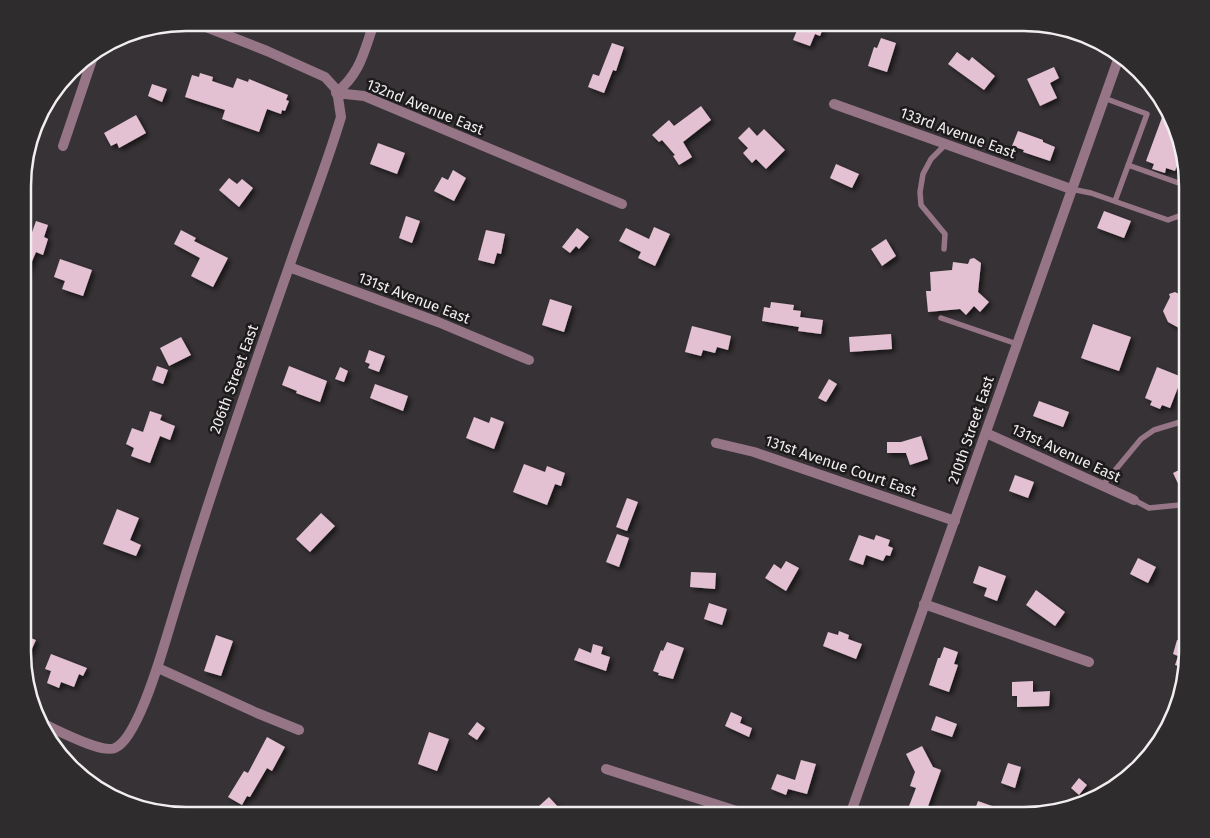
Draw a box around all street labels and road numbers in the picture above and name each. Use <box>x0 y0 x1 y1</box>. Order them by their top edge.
street label: 132nd Avenue East <box>364 75 487 139</box>
street label: 133rd Avenue East <box>898 104 1019 162</box>
street label: 131st Avenue East <box>355 268 473 328</box>
street label: 206th Street East <box>206 321 262 436</box>
street label: 210th Street East <box>944 373 998 486</box>
street label: 131st Avenue East <box>1008 420 1124 486</box>
street label: 131st Avenue Court East <box>763 432 920 501</box>

